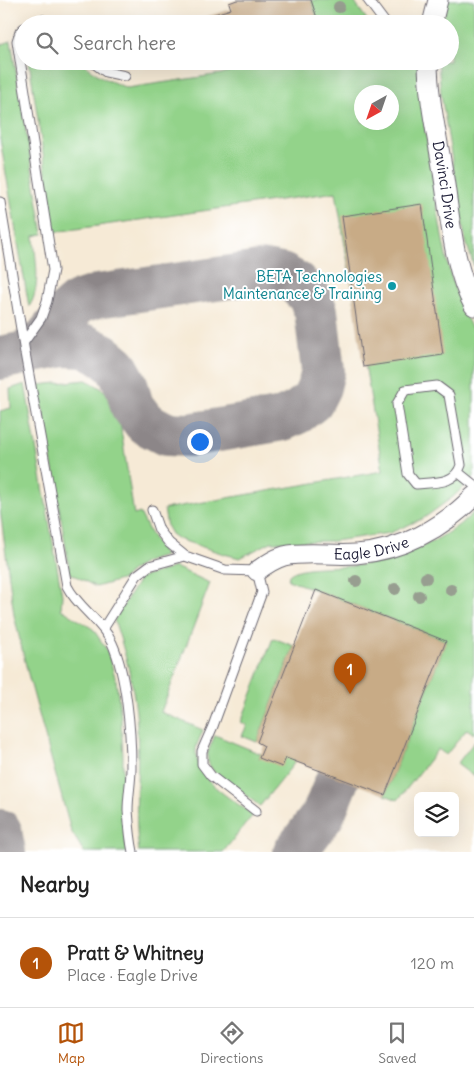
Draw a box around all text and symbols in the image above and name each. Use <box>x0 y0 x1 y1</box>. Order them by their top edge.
search box <box>15 15 459 70</box>
icon: search <box>33 29 61 57</box>
text: Search here <box>73 31 176 55</box>
north arrow <box>354 85 399 130</box>
street label: Davinci Drive <box>429 139 461 230</box>
place label: BETA Technologies Maintenance & Training <box>223 267 382 303</box>
marker: BETA Technologies Maintenance & Training <box>386 280 398 292</box>
your location <box>187 429 213 455</box>
street label: Eagle Drive <box>334 532 411 564</box>
pin: 1 <box>334 653 366 694</box>
map controls <box>414 792 459 837</box>
button: layers <box>414 792 459 837</box>
text: Nearby <box>20 871 90 898</box>
text: Pratt & Whitney <box>67 941 204 965</box>
text: 1 <box>33 953 39 973</box>
text: 120 m <box>411 953 454 973</box>
text: Place · Eagle Drive <box>67 965 198 985</box>
tab: Map <box>57 1019 85 1067</box>
tab: Directions <box>200 1019 263 1067</box>
tab: Saved <box>378 1019 417 1067</box>

